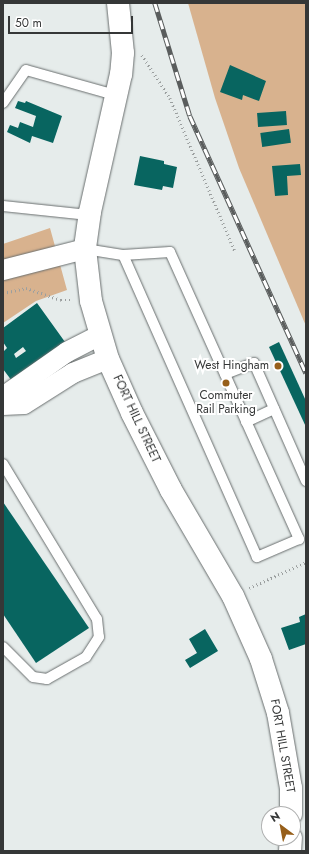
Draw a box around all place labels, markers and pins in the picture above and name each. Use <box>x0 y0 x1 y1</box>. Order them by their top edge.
place label: West Hingham <box>194 359 269 373</box>
marker: West Hingham <box>272 360 284 372</box>
marker: Commuter Rail Parking <box>221 378 231 388</box>
place label: Commuter Rail Parking <box>196 389 256 417</box>

